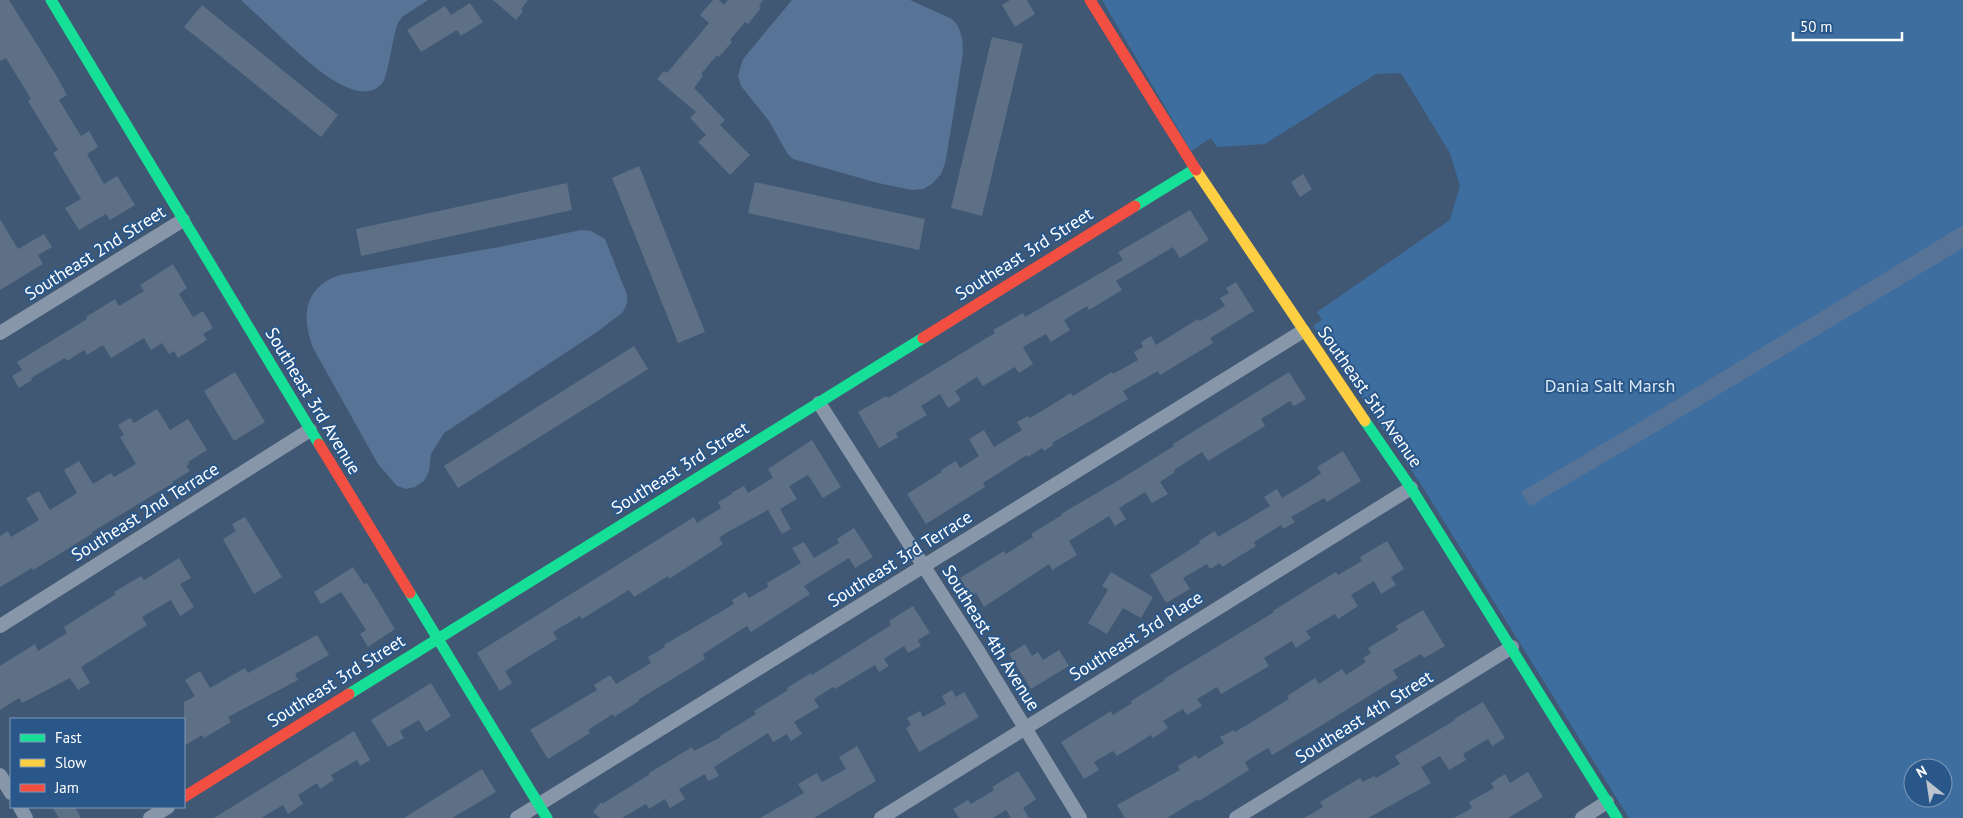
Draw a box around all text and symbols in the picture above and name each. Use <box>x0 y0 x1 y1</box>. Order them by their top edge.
scale bar <box>1793 10 1902 42</box>
text: 50 m <box>1800 17 1833 36</box>
street label: Southeast 2nd Street <box>20 200 169 305</box>
street label: Southeast 3rd Street <box>951 202 1097 305</box>
street label: Southeast 5th Avenue <box>1313 321 1428 472</box>
street label: Southeast 3rd Avenue <box>260 323 366 478</box>
park label: Dania Salt Marsh <box>1545 374 1675 397</box>
street label: Southeast 3rd Street <box>607 416 753 519</box>
street label: Southeast 2nd Terrace <box>67 457 223 566</box>
street label: Southeast 3rd Terrace <box>823 505 976 612</box>
street label: Southeast 4th Avenue <box>937 561 1046 715</box>
street label: Southeast 3rd Place <box>1065 585 1207 686</box>
street label: Southeast 3rd Street <box>263 629 409 732</box>
street label: Southeast 4th Street <box>1291 665 1437 768</box>
legend <box>10 718 185 808</box>
text: Fast <box>55 728 82 747</box>
text: Slow <box>55 753 86 772</box>
north arrow <box>1903 758 1953 808</box>
text: N <box>1913 762 1930 782</box>
text: Jam <box>54 778 79 797</box>

